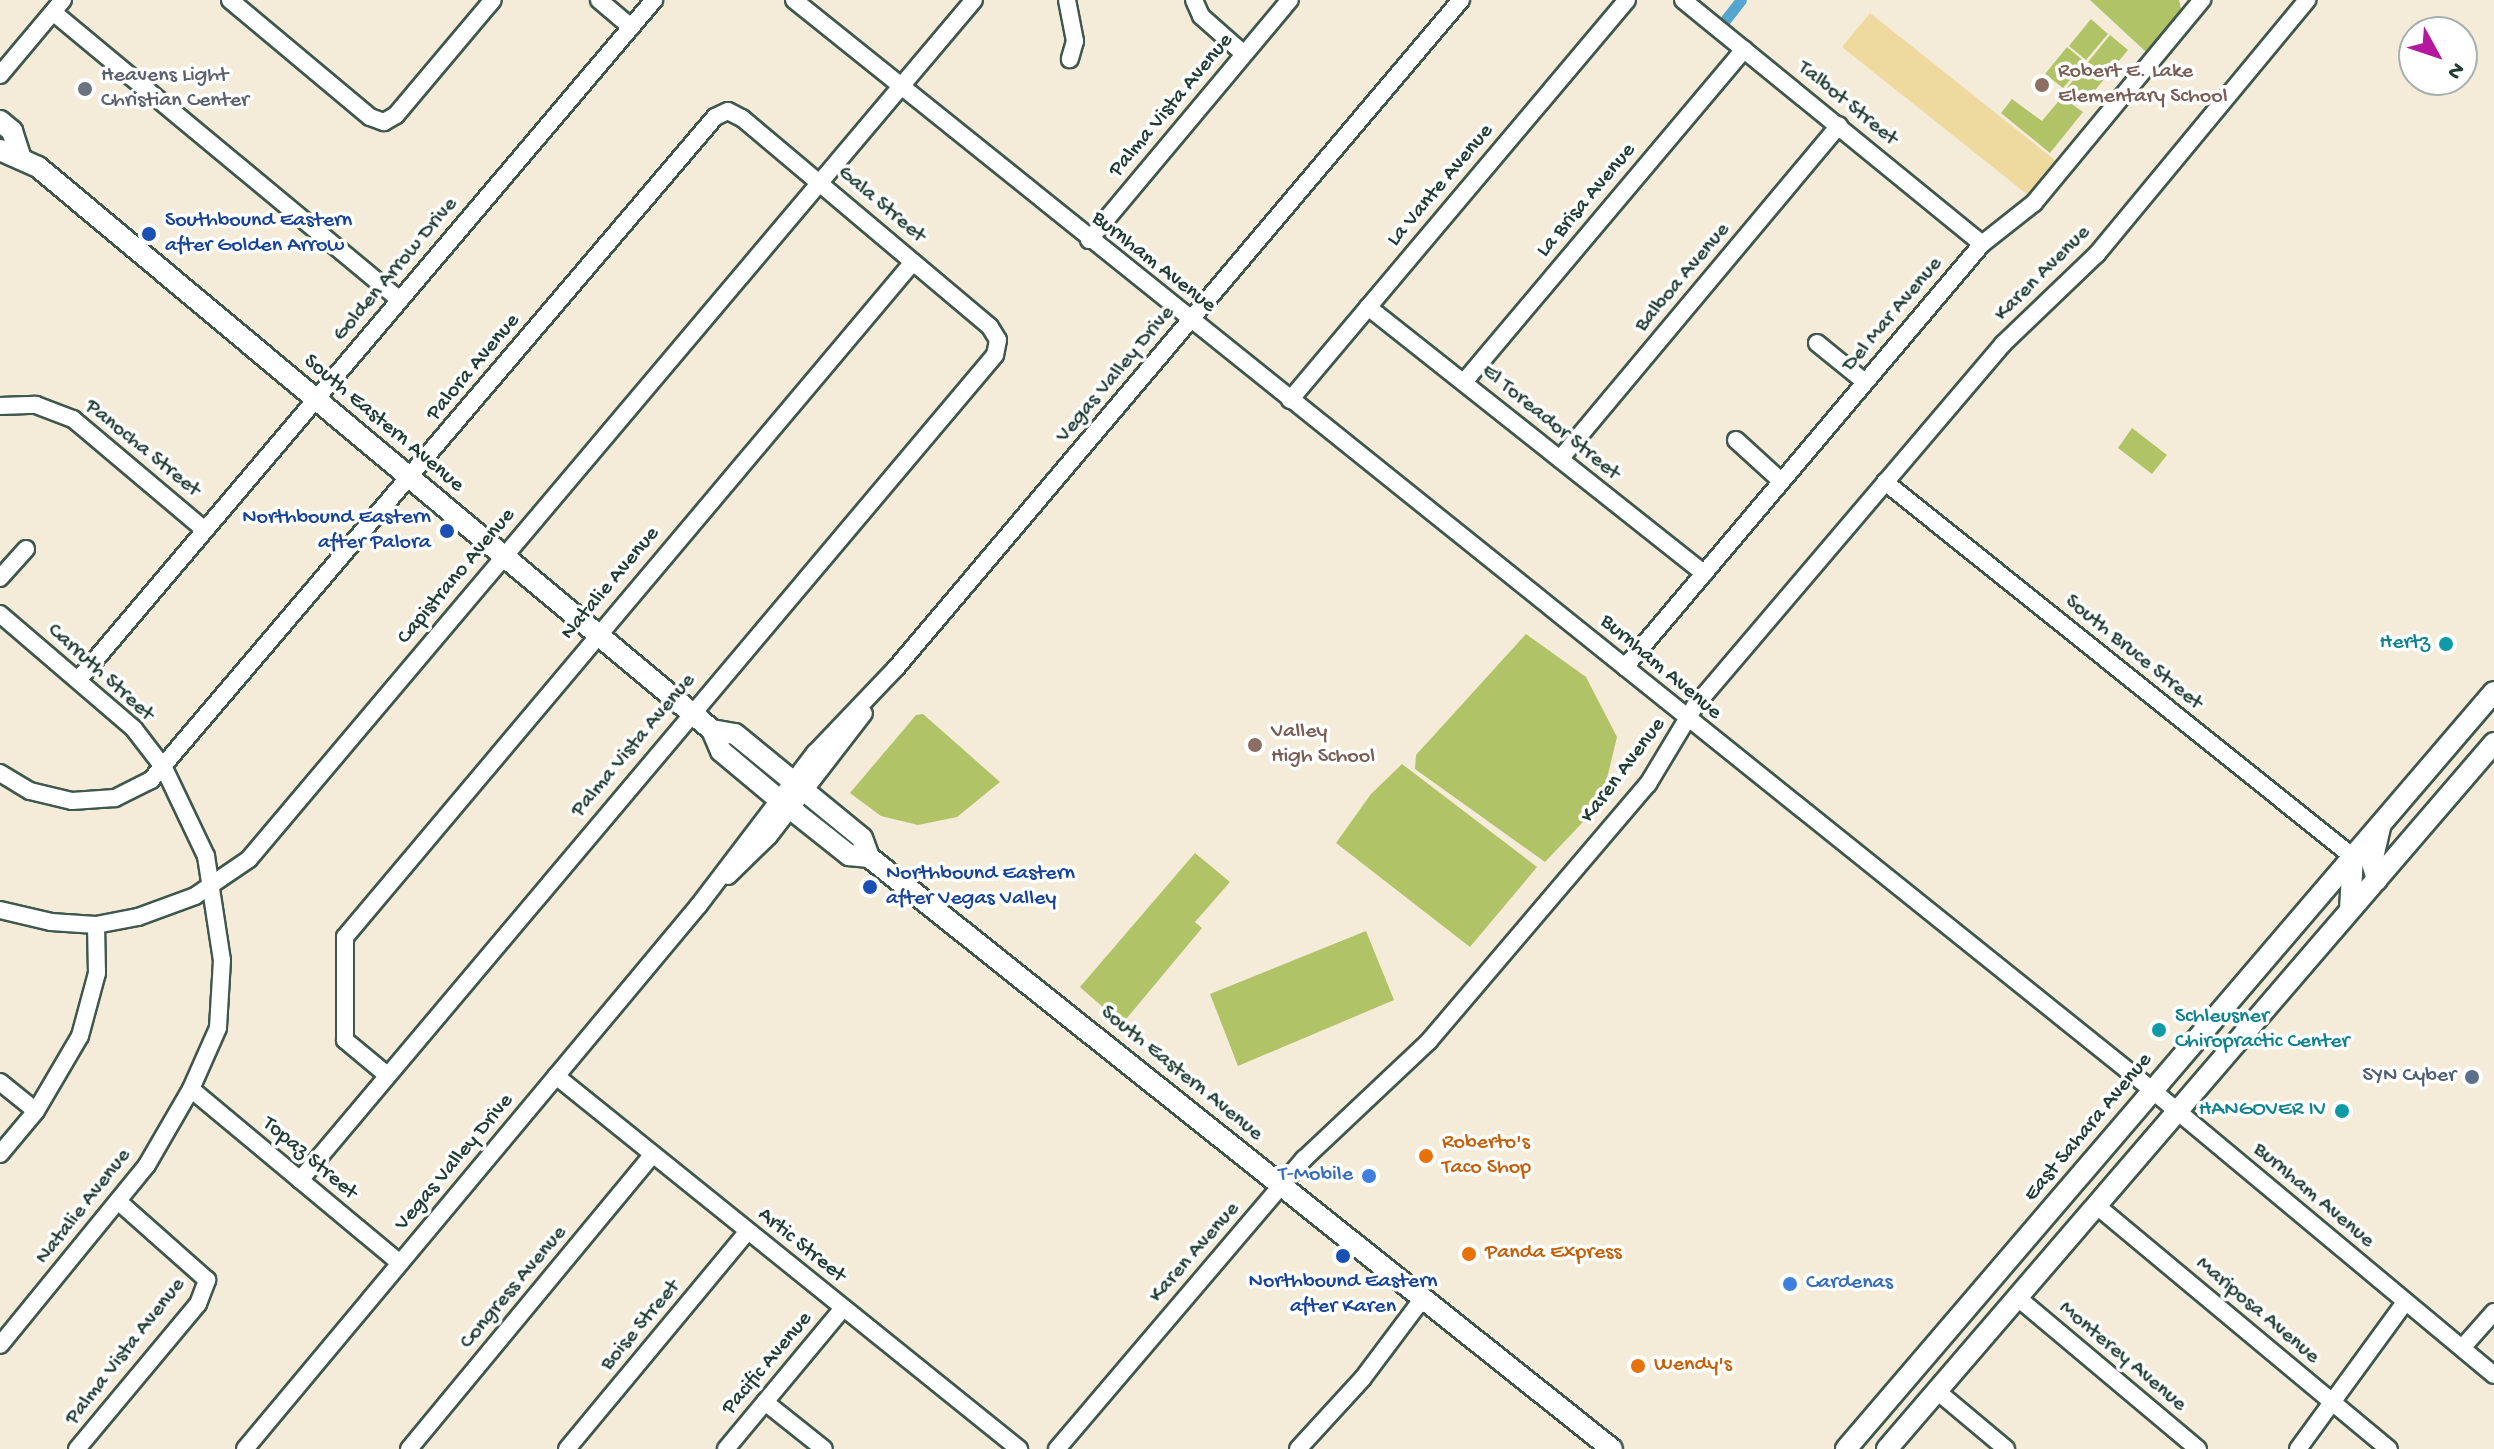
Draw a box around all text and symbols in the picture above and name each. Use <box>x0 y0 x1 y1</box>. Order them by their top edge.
north arrow <box>2398 16 2478 96</box>
street label: Palma Vista Avenue <box>1104 29 1240 183</box>
street label: Talbot Street <box>1792 56 1902 152</box>
text: N <box>2440 56 2469 84</box>
place label: Robert E. Lake Elementary School <box>2058 59 2228 110</box>
place label: Heavens Light Christian Center <box>101 63 249 114</box>
marker: Robert E. Lake Elementary School <box>2033 76 2051 94</box>
marker: Heavens Light Christian Center <box>76 80 94 98</box>
street label: La Vante Avenue <box>1382 119 1500 253</box>
street label: La Brisa Avenue <box>1532 139 1642 263</box>
street label: Gala Street <box>832 160 930 250</box>
street label: Golden Arrow Drive <box>328 192 464 348</box>
street label: Burnham Avenue <box>1085 206 1221 320</box>
place label: Southbound Eastern after Golden Arrow <box>165 208 352 260</box>
street label: Balboa Avenue <box>1630 218 1736 338</box>
street label: Karen Avenue <box>1989 220 2097 328</box>
marker: Southbound Eastern after Golden Arrow <box>140 225 158 243</box>
street label: Del Mar Avenue <box>1837 252 1949 378</box>
street label: Vegas Valley Drive <box>1051 301 1181 449</box>
street label: Palora Avenue <box>421 309 527 427</box>
street label: South Eastern Avenue <box>297 349 469 499</box>
street label: El Toreador Street <box>1475 359 1625 487</box>
street label: Panocha Street <box>79 394 205 504</box>
street label: Capistrano Avenue <box>392 503 522 651</box>
place label: Northbound Eastern after Palora <box>242 505 431 556</box>
marker: Northbound Eastern after Palora <box>438 522 456 540</box>
street label: Natalie Avenue <box>556 522 666 646</box>
street label: South Bruce Street <box>2059 589 2207 717</box>
street label: Burnham Avenue <box>1594 609 1726 727</box>
street label: Carruth Street <box>41 618 159 728</box>
place label: Hertz <box>2380 631 2430 657</box>
marker: Hertz <box>2437 635 2455 653</box>
street label: Palma Vista Avenue <box>566 669 702 823</box>
street label: Karen Avenue <box>1576 713 1672 829</box>
place label: Valley High School <box>1271 719 1375 770</box>
marker: Valley High School <box>1246 736 1264 754</box>
place label: Northbound Eastern after Vegas Valley <box>886 861 1075 912</box>
marker: Northbound Eastern after Vegas Valley <box>861 878 879 896</box>
street label: South Eastern Avenue <box>1094 1000 1268 1148</box>
place label: Schleusner Chiropractic Center <box>2175 1004 2349 1056</box>
marker: Schleusner Chiropractic Center <box>2150 1021 2168 1039</box>
street label: East Sahara Avenue <box>2019 1048 2159 1208</box>
place label: SYN Cyber <box>2363 1064 2456 1090</box>
marker: SYN Cyber <box>2463 1068 2481 1086</box>
street label: Vegas Valley Drive <box>390 1089 520 1237</box>
place label: HANGOVER IV <box>2199 1098 2326 1124</box>
marker: HANGOVER IV <box>2333 1102 2351 1120</box>
street label: Topaz Street <box>256 1111 362 1207</box>
place label: Roberto's Taco Shop <box>1442 1130 1531 1182</box>
street label: Burnham Avenue <box>2247 1137 2379 1255</box>
street label: Natalie Avenue <box>30 1144 138 1270</box>
marker: Roberto's Taco Shop <box>1417 1147 1435 1165</box>
place label: T-Mobile <box>1278 1163 1353 1189</box>
marker: T-Mobile <box>1360 1167 1378 1185</box>
street label: Karen Avenue <box>1144 1197 1246 1309</box>
street label: Artic Street <box>752 1202 850 1290</box>
street label: Congress Avenue <box>455 1221 573 1355</box>
place label: Panda Express <box>1485 1241 1622 1267</box>
marker: Panda Express <box>1460 1245 1478 1263</box>
marker: Northbound Eastern after Karen <box>1334 1247 1352 1265</box>
street label: Mariposa Avenue <box>2190 1251 2324 1371</box>
place label: Northbound Eastern after Karen <box>1249 1269 1437 1320</box>
place label: Cardenas <box>1806 1271 1893 1297</box>
street label: Palma Vista Avenue <box>60 1273 192 1431</box>
street label: Boise Street <box>595 1275 687 1377</box>
marker: Cardenas <box>1781 1275 1799 1293</box>
street label: Monterey Avenue <box>2053 1296 2191 1418</box>
street label: Pacific Avenue <box>717 1307 819 1421</box>
place label: Wendy's <box>1654 1353 1732 1379</box>
marker: Wendy's <box>1629 1357 1647 1375</box>

